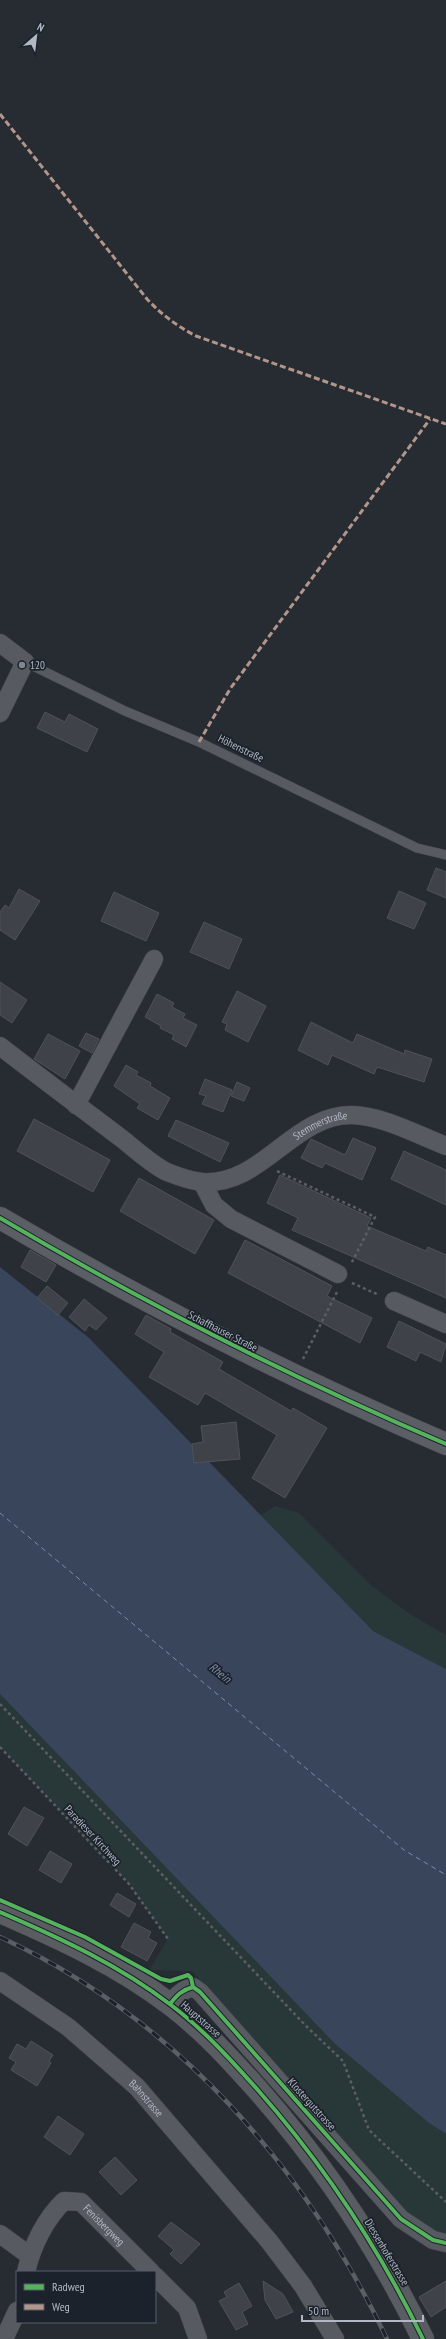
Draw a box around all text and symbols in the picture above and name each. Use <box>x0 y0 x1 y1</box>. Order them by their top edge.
north arrow <box>16 16 56 56</box>
text: N <box>35 20 47 35</box>
place label: 120 <box>30 658 45 672</box>
marker: 120 <box>17 660 27 670</box>
street label: Höhenstraße <box>216 731 266 765</box>
street label: Stemmerstraße <box>290 1108 348 1143</box>
street label: Schaffhauser Straße <box>186 1307 261 1355</box>
water label: Rhein <box>206 1659 235 1686</box>
street label: Paradieser Kirchweg <box>62 1802 125 1868</box>
street label: Hauptstrasse <box>178 1998 224 2041</box>
street label: Klostergutstrasse <box>285 2075 339 2133</box>
street label: Bahnstrasse <box>126 2076 167 2120</box>
street label: Fenisbergweg <box>80 2201 128 2249</box>
street label: Diessenhoferstrasse <box>362 2216 413 2288</box>
legend <box>16 2271 156 2323</box>
text: Radweg <box>52 2279 85 2294</box>
scale bar <box>302 2297 423 2323</box>
text: Weg <box>52 2299 70 2314</box>
text: 50 m <box>308 2303 329 2318</box>

